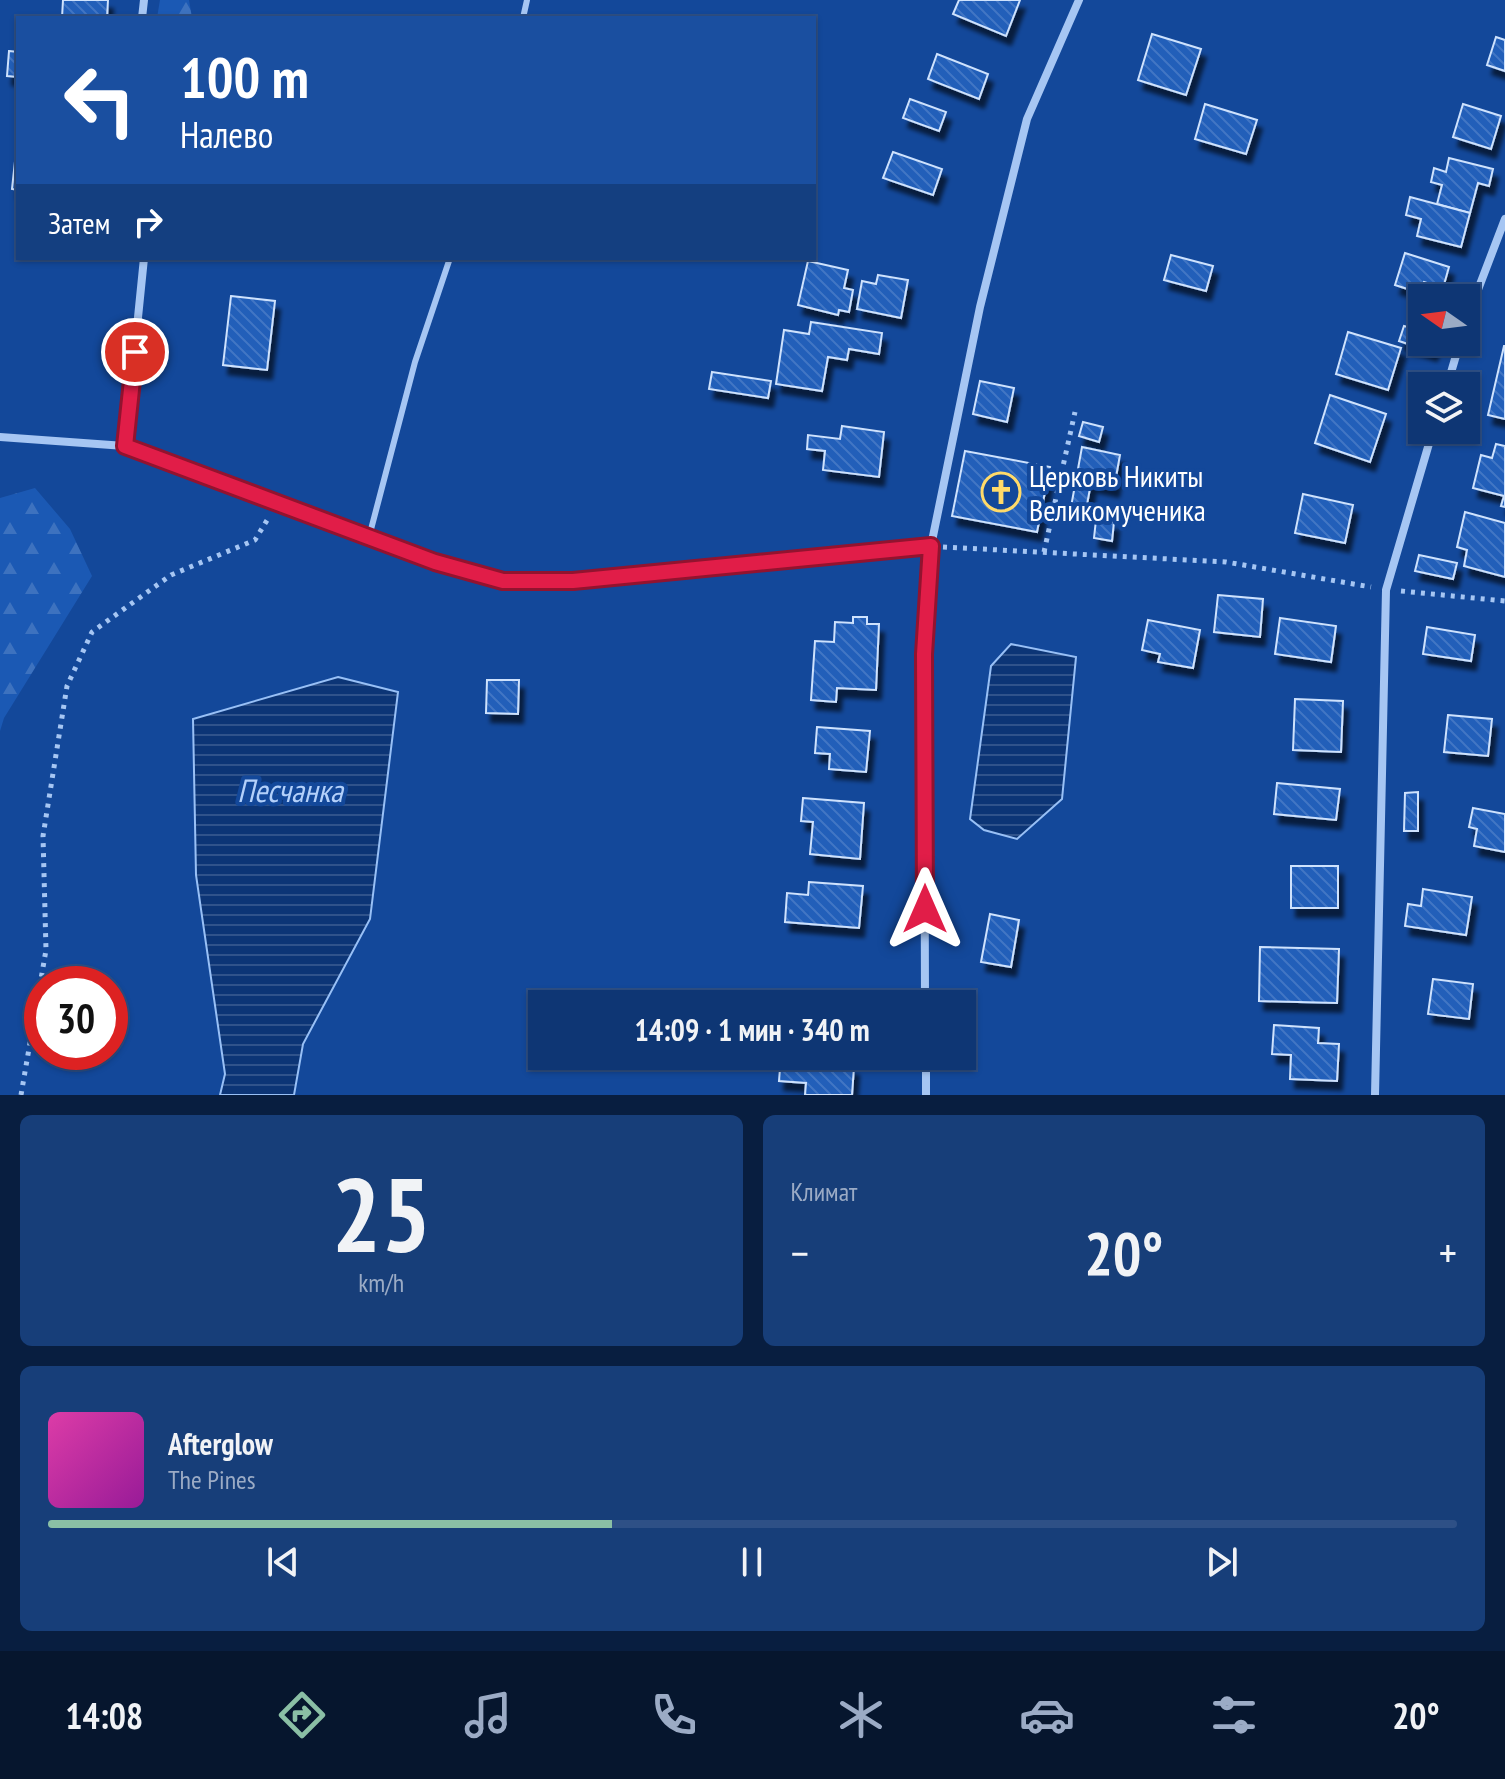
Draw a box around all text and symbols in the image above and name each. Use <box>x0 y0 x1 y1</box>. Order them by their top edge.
text: 100 m <box>180 41 309 113</box>
icon: left <box>48 48 152 152</box>
text: Налево <box>180 111 273 158</box>
icon: right <box>126 200 170 244</box>
text: Затем <box>48 203 110 242</box>
north arrow <box>1408 284 1480 356</box>
map controls <box>1408 284 1480 444</box>
pin <box>101 318 169 386</box>
icon: arrive <box>113 330 157 374</box>
button: layers <box>1408 372 1480 444</box>
place label: Церковь Никиты Великомученика <box>1029 456 1206 529</box>
church icon: Церковь Никиты Великомученика <box>980 471 1022 513</box>
water label: Песчанка <box>237 769 345 811</box>
position arrow <box>883 867 967 951</box>
speed limit sign: 30 <box>24 966 128 1070</box>
text: 14:09 · 1 мин · 340 m <box>634 1010 870 1049</box>
text: 25 <box>332 1146 431 1281</box>
text: Климат <box>791 1175 857 1208</box>
text: 20° <box>1084 1214 1163 1292</box>
text: − <box>791 1224 809 1281</box>
text: + <box>1439 1224 1457 1281</box>
text: km/h <box>358 1266 404 1299</box>
text: Afterglow <box>168 1424 273 1463</box>
text: The Pines <box>168 1463 256 1496</box>
icon: previous <box>261 1540 305 1584</box>
icon: pause <box>730 1540 774 1584</box>
icon: next <box>1200 1540 1244 1584</box>
icon: directions <box>274 1687 330 1743</box>
icon: music <box>460 1687 516 1743</box>
icon: phone <box>646 1687 702 1743</box>
icon: climate <box>833 1687 889 1743</box>
icon: car <box>1019 1687 1075 1743</box>
icon: filters <box>1206 1687 1262 1743</box>
text: 14:08 <box>65 1692 143 1739</box>
text: 20° <box>1392 1692 1440 1739</box>

